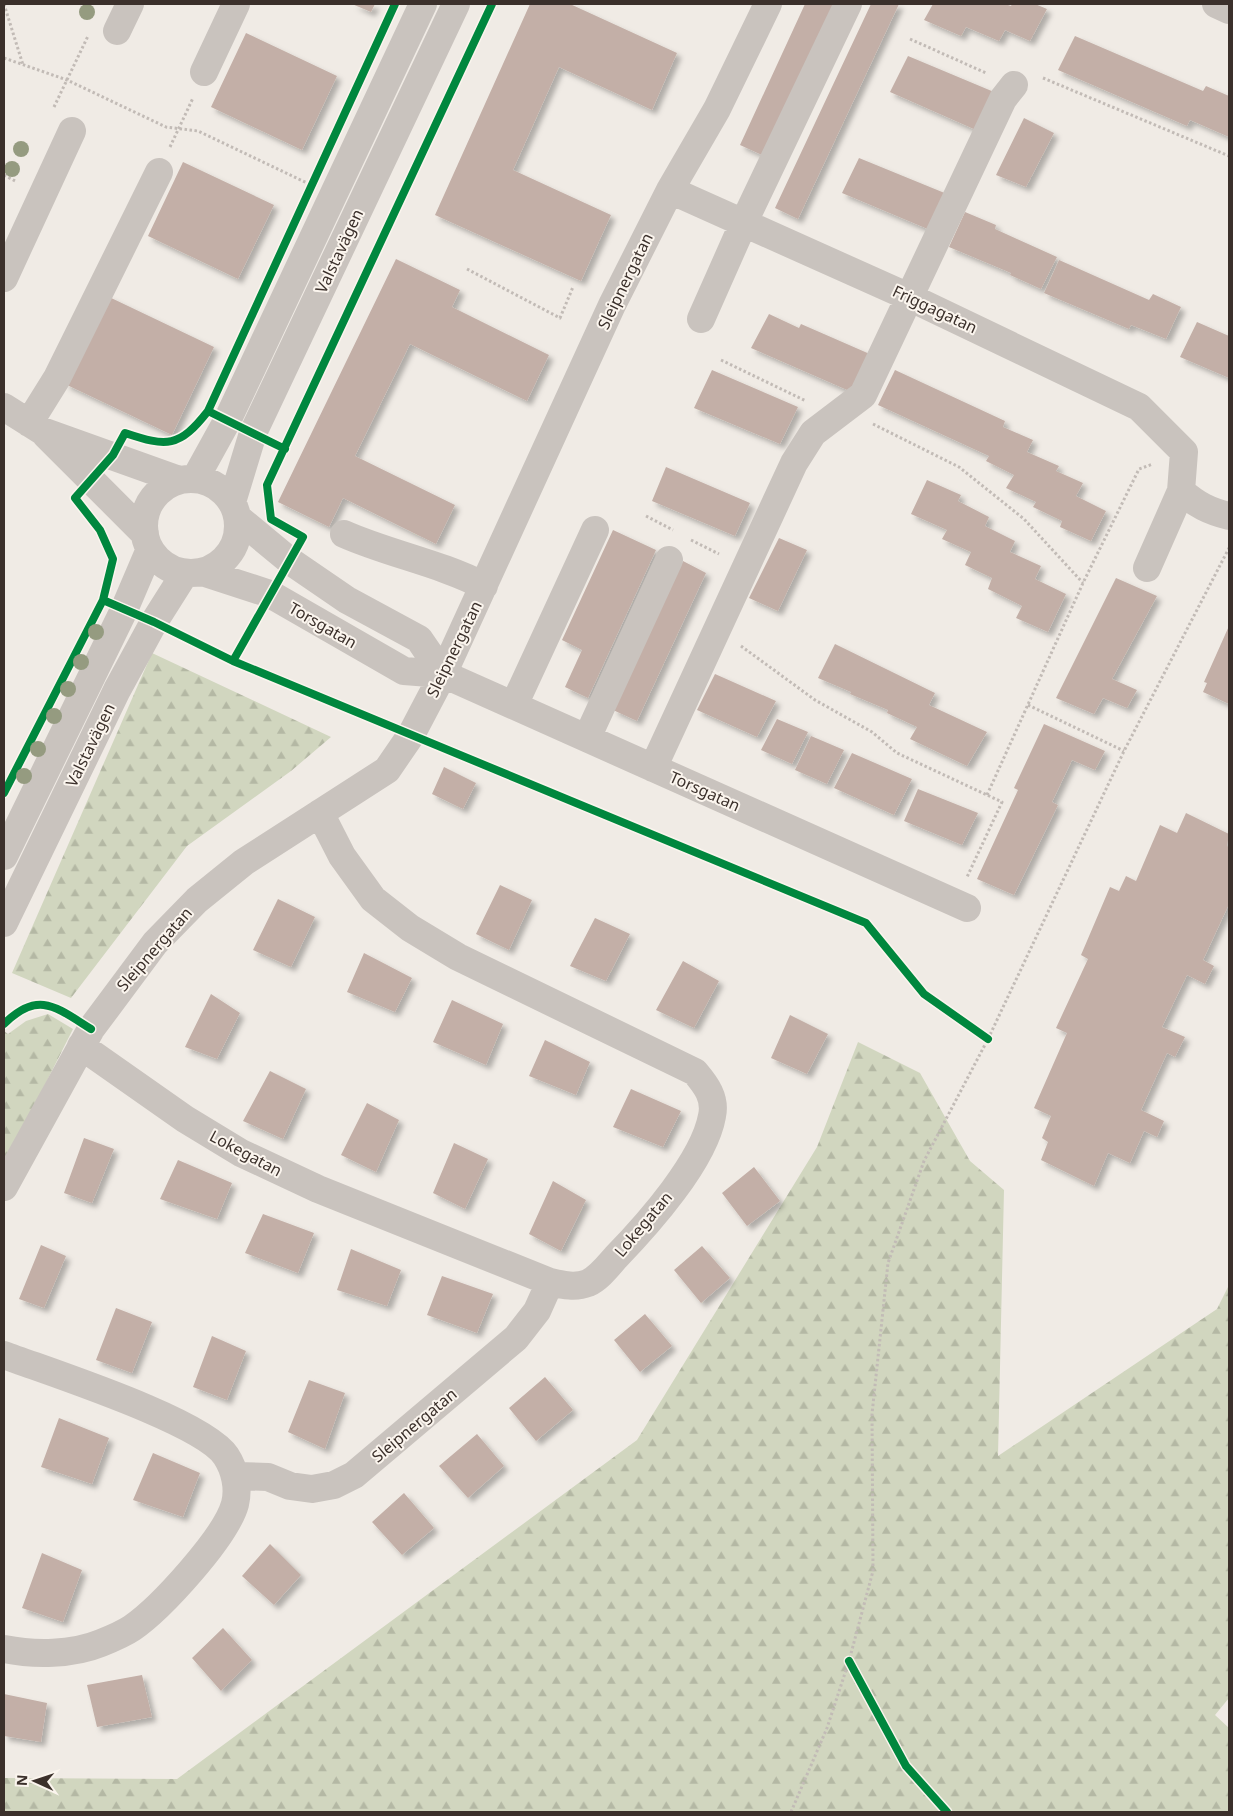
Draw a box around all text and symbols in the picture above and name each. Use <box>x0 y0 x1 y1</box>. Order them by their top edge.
street label: Valstavägen <box>310 205 368 297</box>
street label: Sleipnergatan <box>592 229 658 333</box>
street label: Friggagatan <box>889 280 981 338</box>
street label: Torsgatan <box>285 597 361 653</box>
street label: Sleipnergatan <box>421 597 487 701</box>
street label: Valstavägen <box>60 699 120 791</box>
street label: Torsgatan <box>666 766 744 816</box>
street label: Sleipnergatan <box>111 902 197 996</box>
street label: Lokegatan <box>206 1125 286 1181</box>
street label: Lokegatan <box>609 1187 677 1261</box>
street label: Sleipnergatan <box>367 1383 461 1467</box>
north arrow <box>10 1756 60 1806</box>
text: N <box>12 1774 31 1786</box>

